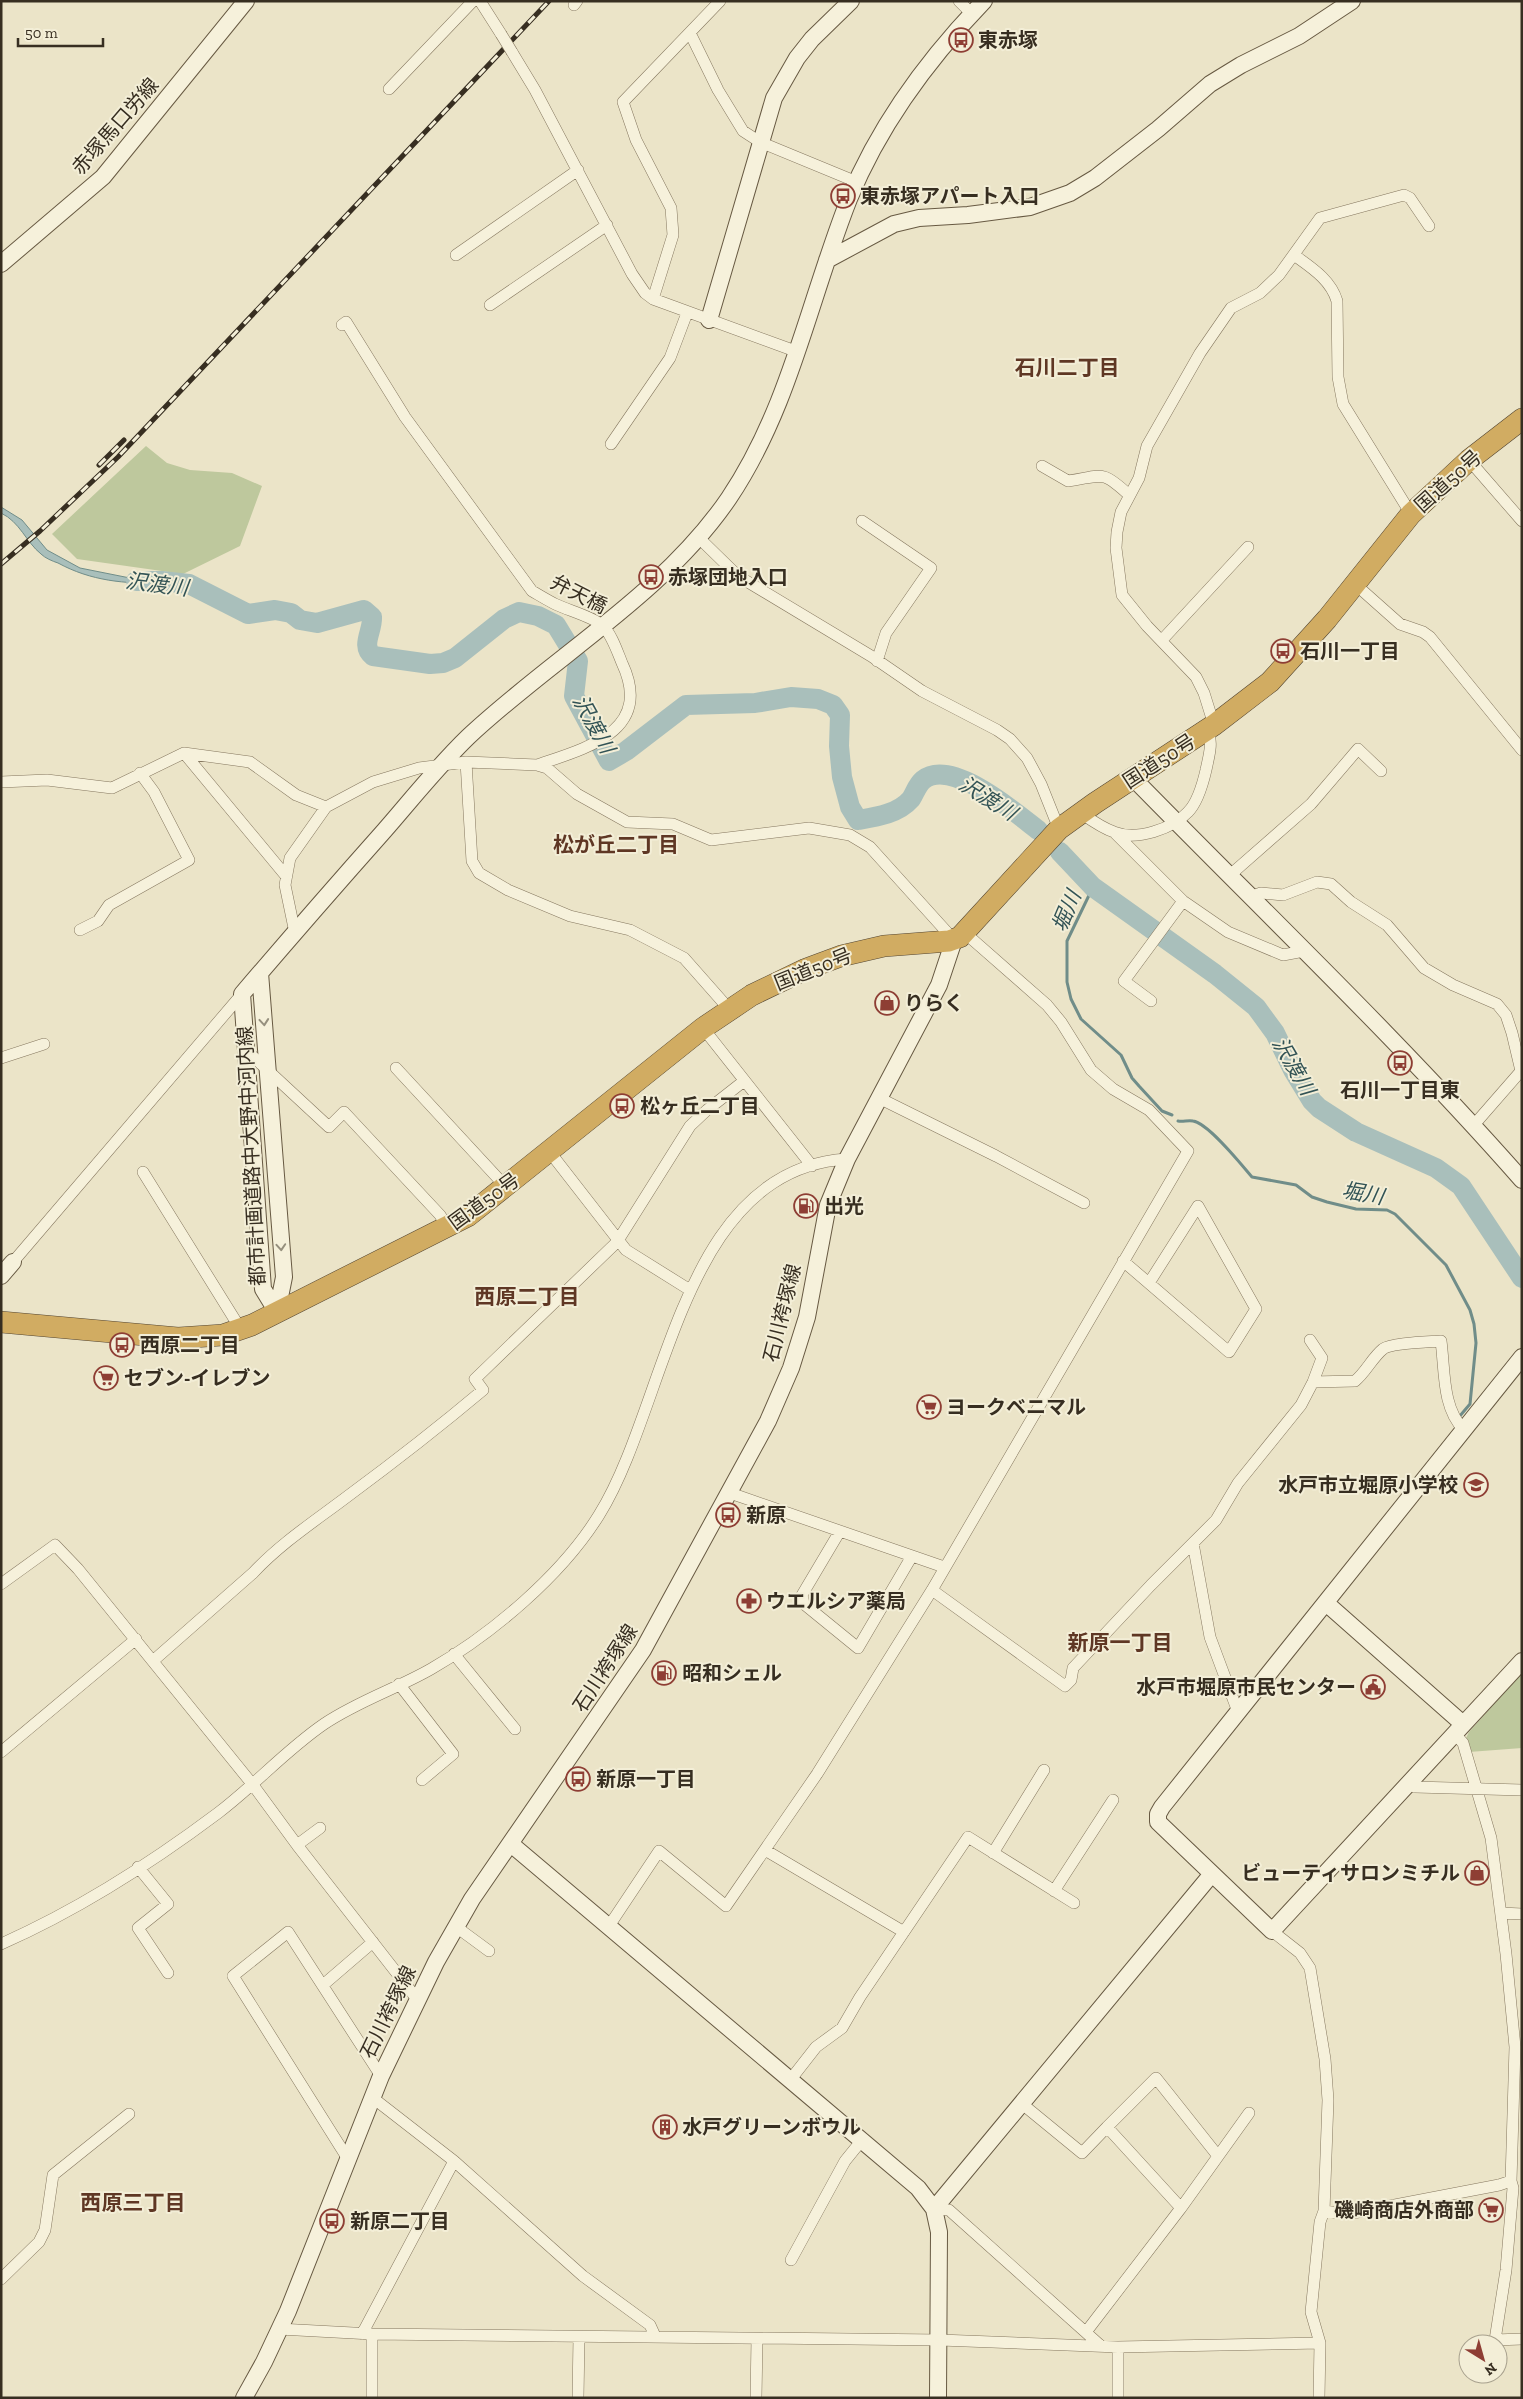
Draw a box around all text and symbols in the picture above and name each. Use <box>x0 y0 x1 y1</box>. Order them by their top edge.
scale bar <box>18 15 102 47</box>
text: 50 m <box>25 24 58 42</box>
bus stop icon: 東赤塚 <box>948 27 974 53</box>
place label: 東赤塚 <box>978 28 1038 52</box>
street label: 赤塚馬口労線 <box>67 73 163 179</box>
bus stop icon: 東赤塚アパート入口 <box>830 183 856 209</box>
place label: 東赤塚アパート入口 <box>860 184 1040 208</box>
district label: 石川二丁目 <box>1015 355 1120 380</box>
street label: 国道50号 <box>1410 445 1486 517</box>
bus stop icon: 赤塚団地入口 <box>638 564 664 590</box>
place label: 赤塚団地入口 <box>668 565 788 589</box>
water label: 沢渡川 <box>124 568 192 600</box>
street label: 弁天橋 <box>547 570 611 618</box>
bus stop icon: 石川一丁目 <box>1270 638 1296 664</box>
place label: 石川一丁目 <box>1300 639 1400 663</box>
water label: 沢渡川 <box>568 690 621 759</box>
street label: 国道50号 <box>1118 729 1200 793</box>
water label: 沢渡川 <box>955 771 1023 826</box>
district label: 松が丘二丁目 <box>553 832 679 857</box>
water label: 堀川 <box>1046 885 1086 935</box>
street label: 国道50号 <box>771 943 855 995</box>
shop icon: りらく <box>874 990 900 1016</box>
place label: りらく <box>904 991 964 1015</box>
one-way arrow <box>259 1018 270 1026</box>
street label: 都市計画道路中大野中河内線 <box>232 1026 270 1286</box>
water label: 沢渡川 <box>1267 1032 1322 1101</box>
bus stop icon: 石川一丁目東 <box>1387 1050 1413 1076</box>
place label: 石川一丁目東 <box>1340 1078 1460 1102</box>
bus stop icon: 松ヶ丘二丁目 <box>609 1093 635 1119</box>
place label: 松ヶ丘二丁目 <box>640 1094 760 1118</box>
street label: 国道50号 <box>444 1167 524 1235</box>
water label: 堀川 <box>1340 1177 1388 1209</box>
fuel station icon: 出光 <box>793 1193 819 1219</box>
place label: 出光 <box>824 1194 864 1218</box>
one-way arrow <box>276 1243 287 1251</box>
street label: 石川袴塚線 <box>758 1262 806 1364</box>
district label: 西原二丁目 <box>475 1284 580 1309</box>
bus stop icon: 西原二丁目 <box>109 1332 135 1358</box>
place label: 西原二丁目 <box>140 1333 240 1357</box>
supermarket icon: セブン-イレブン <box>93 1365 119 1391</box>
place label: セブン-イレブン <box>124 1366 270 1390</box>
supermarket icon: ヨークベニマル <box>916 1394 942 1420</box>
place label: ヨークベニマル <box>946 1395 1086 1419</box>
school or university icon: 水戸市立堀原小学校 <box>1463 1472 1489 1498</box>
place label: 水戸市立堀原小学校 <box>1278 1473 1458 1497</box>
bus stop icon: 新原 <box>715 1502 741 1528</box>
place label: 新原 <box>746 1503 786 1527</box>
pharmacy icon: ウエルシア薬局 <box>736 1588 762 1614</box>
place label: ウエルシア薬局 <box>766 1589 906 1613</box>
street label: 石川袴塚線 <box>568 1620 642 1716</box>
district label: 新原一丁目 <box>1068 1630 1173 1655</box>
fuel station icon: 昭和シェル <box>651 1660 677 1686</box>
place label: 昭和シェル <box>682 1661 782 1685</box>
public building icon: 水戸市堀原市民センター <box>1360 1674 1386 1700</box>
place label: 水戸市堀原市民センター <box>1136 1675 1356 1699</box>
bus stop icon: 新原一丁目 <box>565 1766 591 1792</box>
place label: 新原一丁目 <box>596 1767 696 1791</box>
shop icon: ビューティサロンミチル <box>1464 1860 1490 1886</box>
place label: ビューティサロンミチル <box>1241 1861 1460 1885</box>
street label: 石川袴塚線 <box>355 1962 421 2062</box>
building icon: 水戸グリーンボウル <box>652 2114 678 2140</box>
place label: 水戸グリーンボウル <box>682 2115 861 2139</box>
district label: 西原三丁目 <box>81 2190 186 2215</box>
supermarket icon: 磯崎商店外商部 <box>1478 2197 1504 2223</box>
place label: 磯崎商店外商部 <box>1334 2198 1474 2222</box>
bus stop icon: 新原二丁目 <box>319 2208 345 2234</box>
place label: 新原二丁目 <box>350 2209 450 2233</box>
north arrow <box>1458 2334 1508 2384</box>
text: N <box>1481 2359 1500 2379</box>

